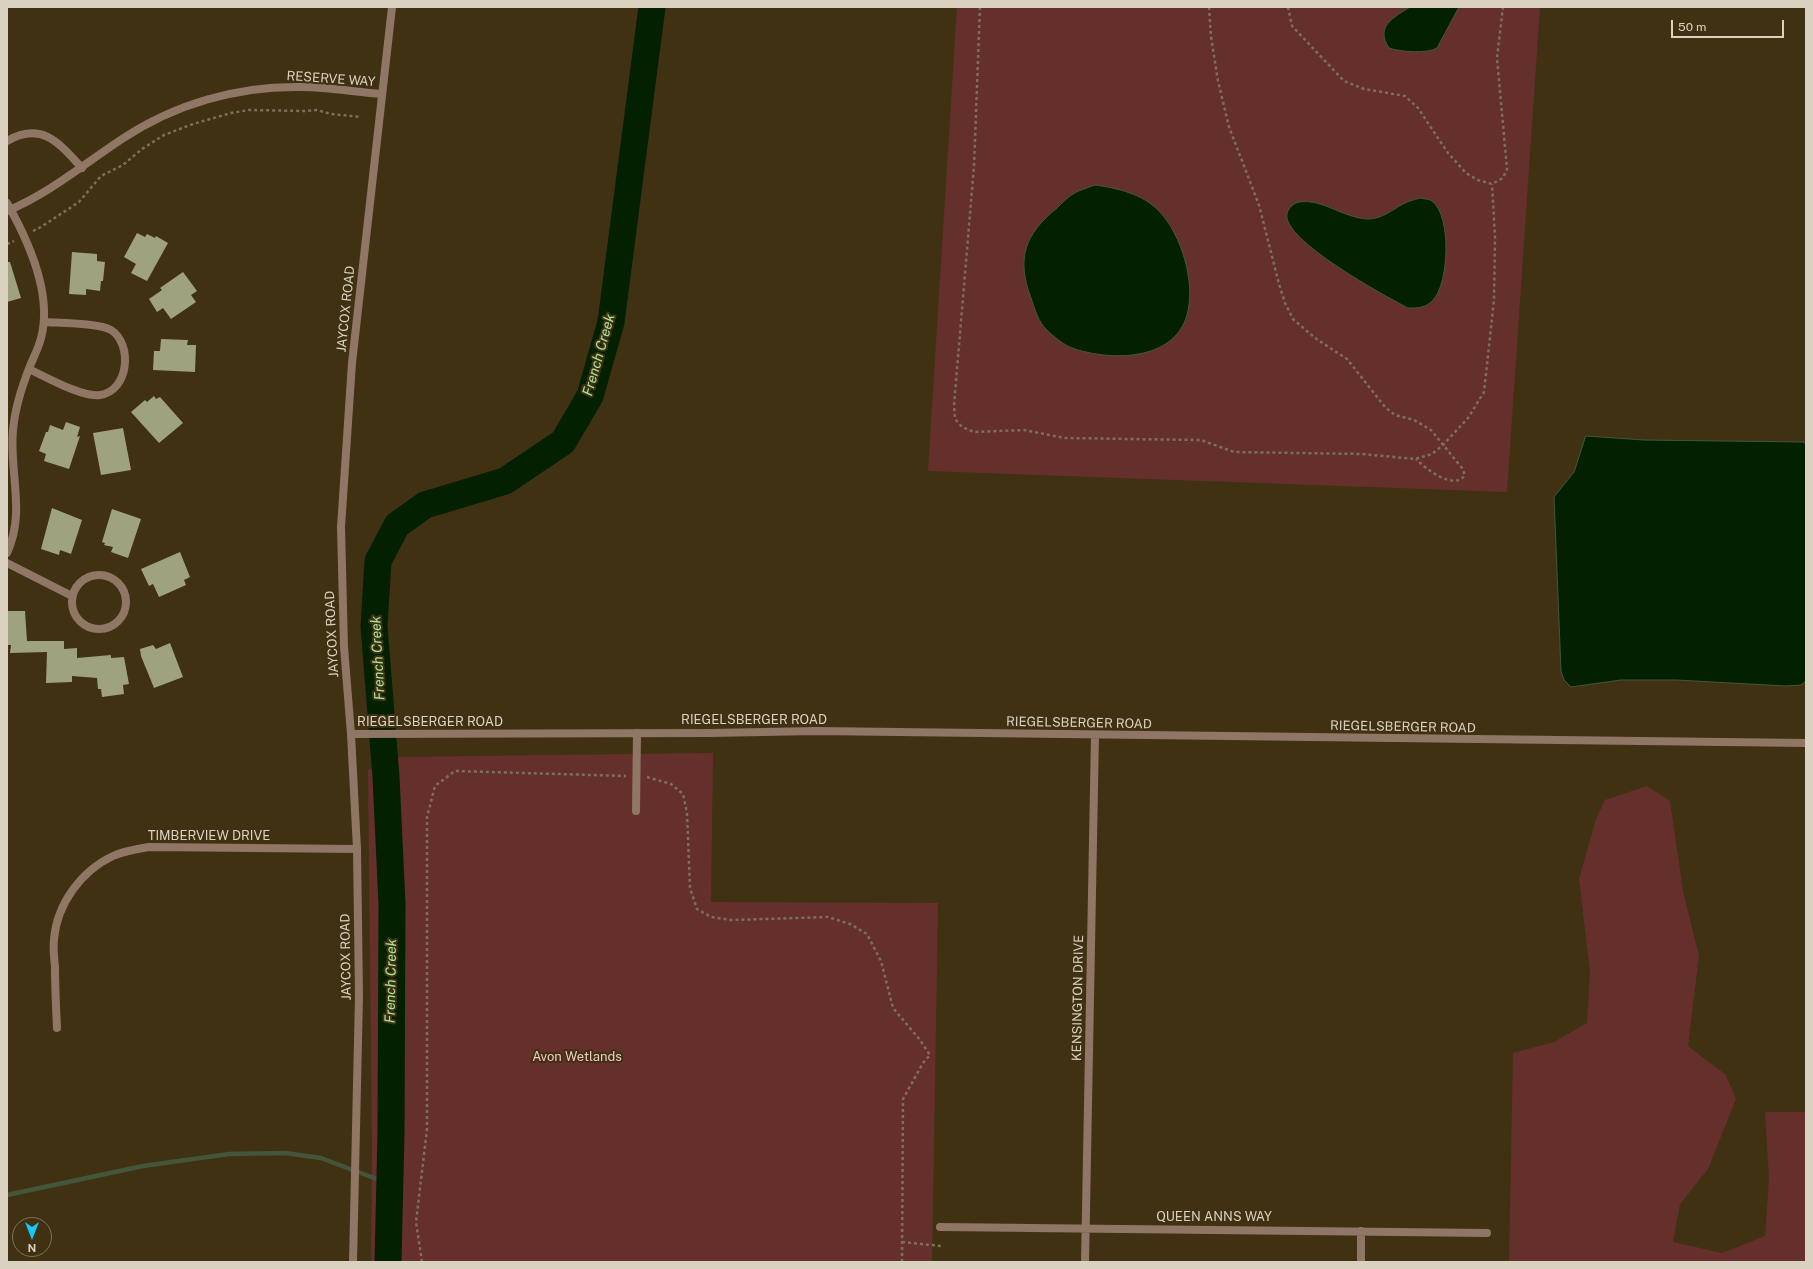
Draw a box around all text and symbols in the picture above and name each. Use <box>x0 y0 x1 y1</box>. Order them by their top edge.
scale bar <box>1673 12 1786 38</box>
text: 50 m <box>1678 20 1706 34</box>
street label: RESERVE WAY <box>286 68 376 90</box>
street label: JAYCOX ROAD <box>334 265 358 353</box>
water label: French Creek <box>579 312 619 398</box>
street label: JAYCOX ROAD <box>322 590 342 678</box>
water label: French Creek <box>367 615 389 701</box>
street label: RIEGELSBERGER ROAD <box>681 712 827 728</box>
street label: RIEGELSBERGER ROAD <box>357 714 503 730</box>
street label: RIEGELSBERGER ROAD <box>1006 714 1152 732</box>
street label: RIEGELSBERGER ROAD <box>1330 718 1476 736</box>
street label: TIMBERVIEW DRIVE <box>148 828 270 844</box>
street label: JAYCOX ROAD <box>337 913 355 1001</box>
street label: KENSINGTON DRIVE <box>1069 935 1087 1061</box>
water label: French Creek <box>382 939 400 1023</box>
park label: Avon Wetlands <box>532 1049 622 1065</box>
street label: QUEEN ANNS WAY <box>1156 1209 1272 1225</box>
north arrow <box>12 1217 52 1257</box>
text: N <box>28 1242 36 1254</box>

